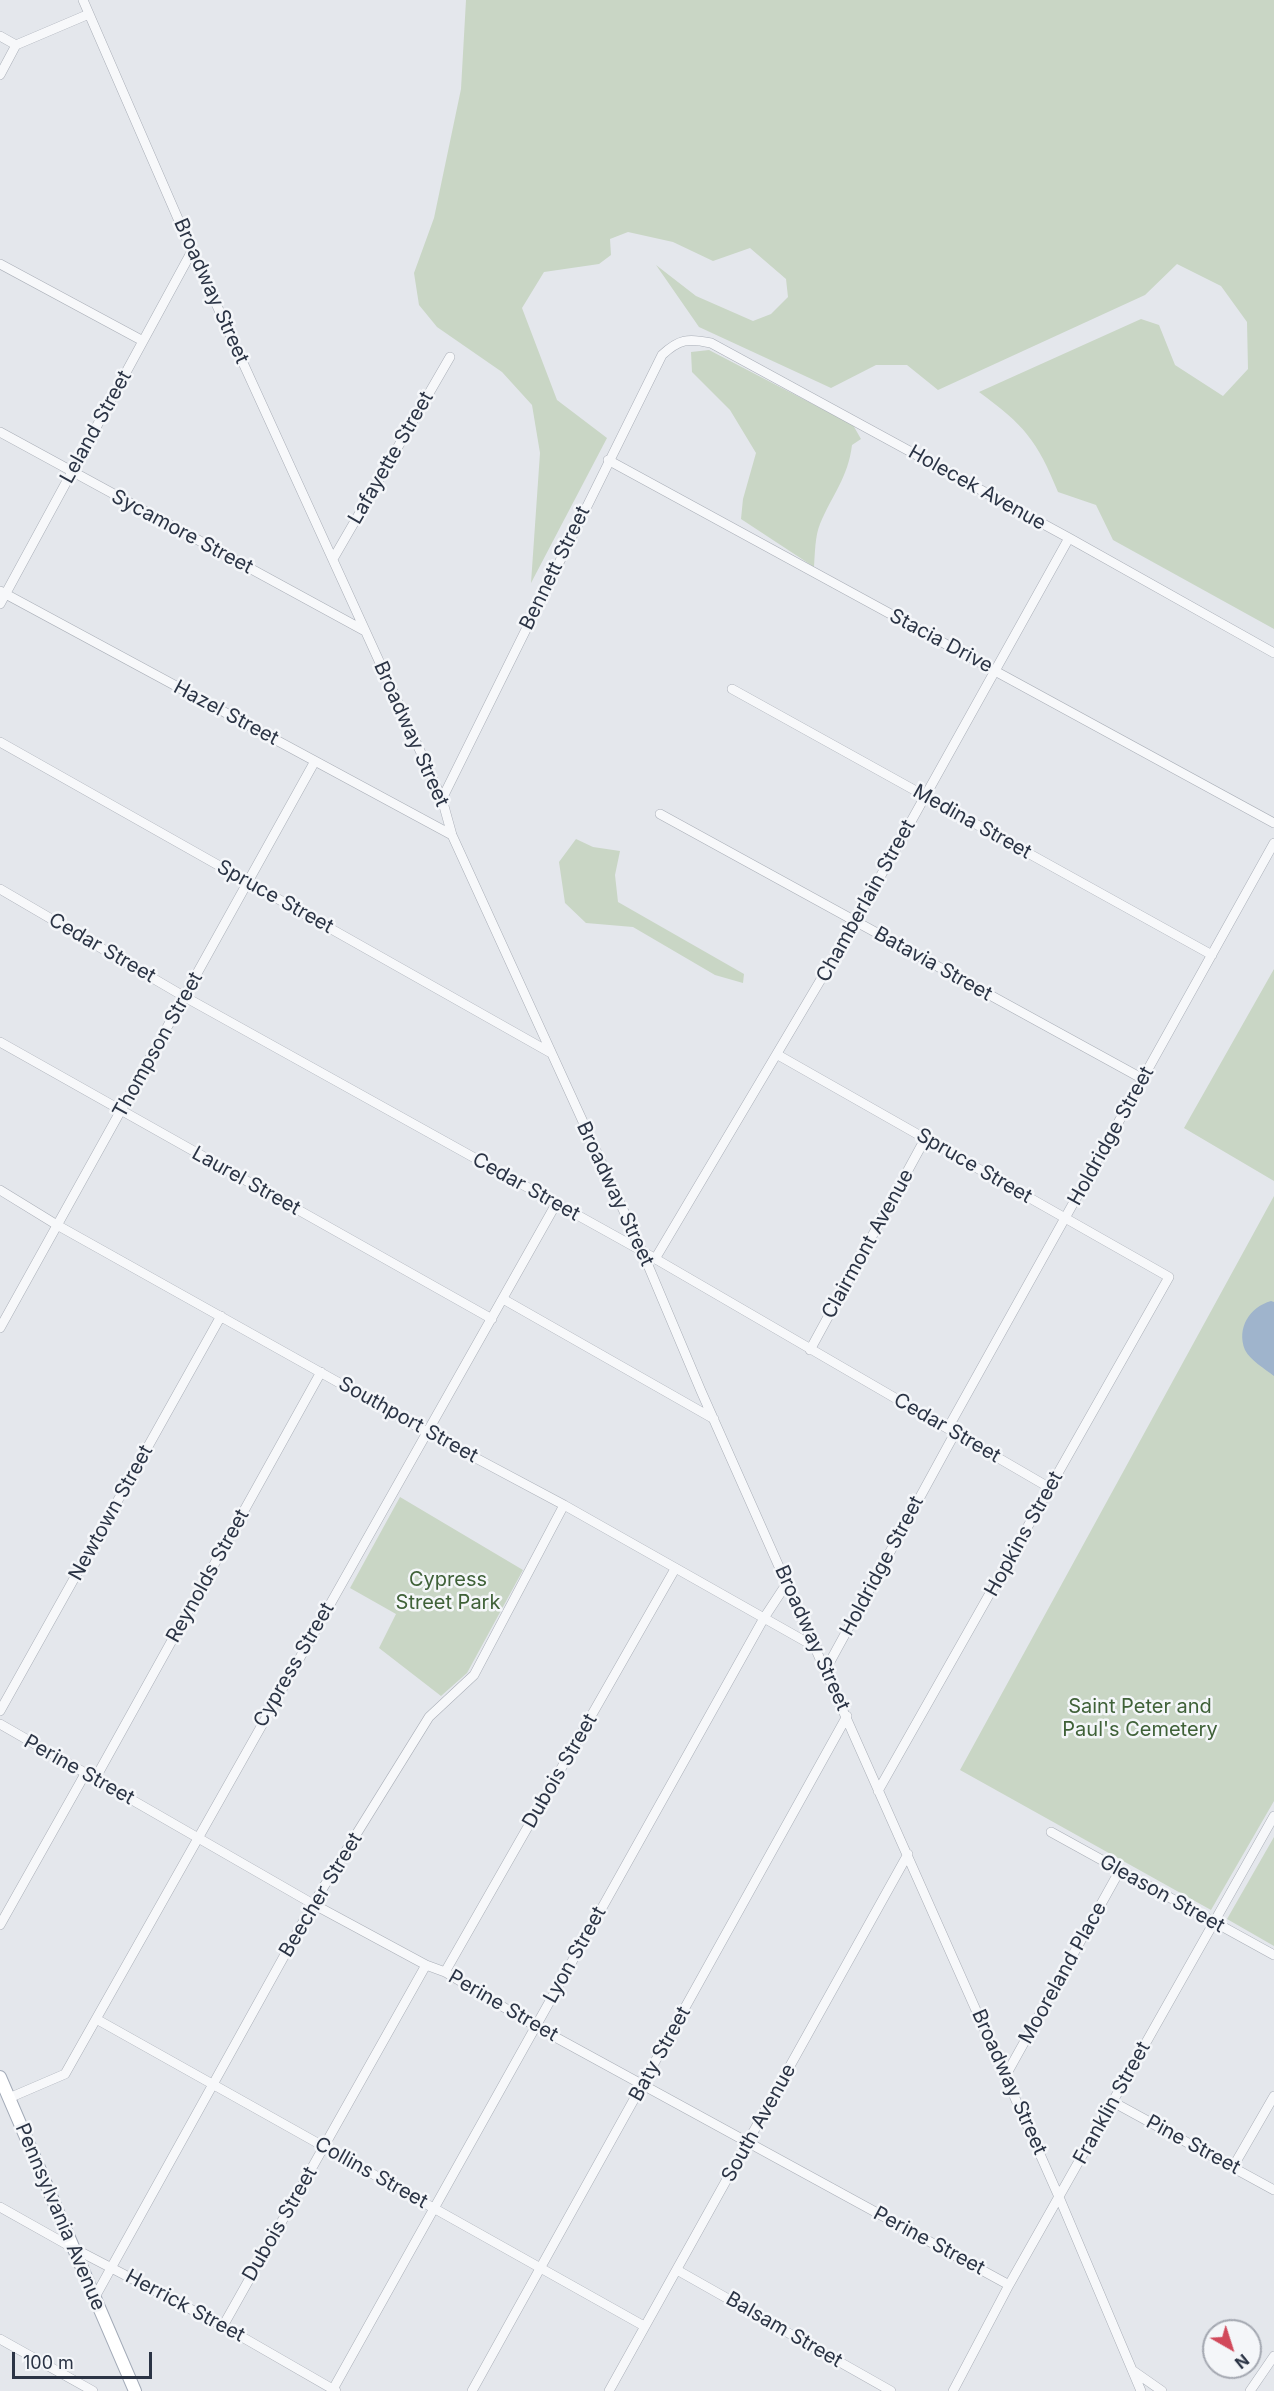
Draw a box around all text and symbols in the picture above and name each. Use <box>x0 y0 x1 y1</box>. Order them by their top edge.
street label: Broadway Street <box>168 215 254 367</box>
street label: Leland Street <box>55 366 137 488</box>
street label: Lafayette Street <box>343 387 439 529</box>
street label: Holecek Avenue <box>904 440 1050 536</box>
street label: Sycamore Street <box>107 485 257 579</box>
street label: Bennett Street <box>515 502 595 634</box>
street label: Stacia Drive <box>885 604 997 678</box>
street label: Broadway Street <box>368 658 454 810</box>
street label: Hazel Street <box>169 675 283 751</box>
street label: Medina Street <box>908 780 1036 864</box>
street label: Chamberlain Street <box>811 816 921 986</box>
street label: Spruce Street <box>213 855 337 939</box>
street label: Cedar Street <box>44 908 160 988</box>
street label: Batavia Street <box>870 922 996 1006</box>
street label: Thompson Street <box>108 968 208 1122</box>
street label: Holdridge Street <box>1063 1062 1159 1210</box>
street label: Broadway Street <box>571 1118 659 1270</box>
street label: Spruce Street <box>912 1123 1036 1209</box>
street label: Laurel Street <box>188 1141 304 1221</box>
street label: Cedar Street <box>468 1148 584 1226</box>
street label: Clairmont Avenue <box>817 1165 919 1323</box>
street label: Southport Street <box>334 1372 482 1468</box>
street label: Cedar Street <box>889 1388 1005 1468</box>
street label: Newtown Street <box>64 1441 158 1585</box>
street label: Hopkins Street <box>980 1467 1068 1601</box>
street label: Holdridge Street <box>835 1492 929 1640</box>
street label: Reynolds Street <box>161 1505 255 1647</box>
street label: Broadway Street <box>769 1562 855 1714</box>
park label: Cypress Street Park <box>396 1568 500 1615</box>
street label: Cypress Street <box>249 1598 339 1732</box>
park label: Saint Peter and Paul's Cemetery <box>1062 1695 1218 1742</box>
street label: Dubois Street <box>518 1710 602 1832</box>
street label: Perine Street <box>20 1730 138 1810</box>
street label: Beecher Street <box>274 1828 368 1962</box>
street label: Gleason Street <box>1095 1850 1229 1938</box>
street label: Mooreland Place <box>1014 1898 1112 2048</box>
street label: Lyon Street <box>539 1903 611 2007</box>
street label: Perine Street <box>444 1965 562 2047</box>
street label: Baty Street <box>624 2002 696 2106</box>
street label: Broadway Street <box>966 2006 1052 2158</box>
street label: Franklin Street <box>1068 2038 1156 2168</box>
street label: South Avenue <box>717 2060 801 2186</box>
street label: Pine Street <box>1142 2110 1244 2180</box>
street label: Pennsylvania Avenue <box>10 2120 110 2314</box>
street label: Collins Street <box>310 2132 432 2214</box>
street label: Dubois Street <box>238 2163 322 2285</box>
street label: Perine Street <box>869 2202 989 2280</box>
street label: Herrick Street <box>121 2265 249 2347</box>
street label: Balsam Street <box>721 2287 847 2373</box>
north arrow <box>1202 2319 1262 2379</box>
scale bar <box>15 2340 154 2378</box>
text: N <box>1231 2350 1253 2373</box>
text: 100 m <box>23 2352 74 2373</box>

